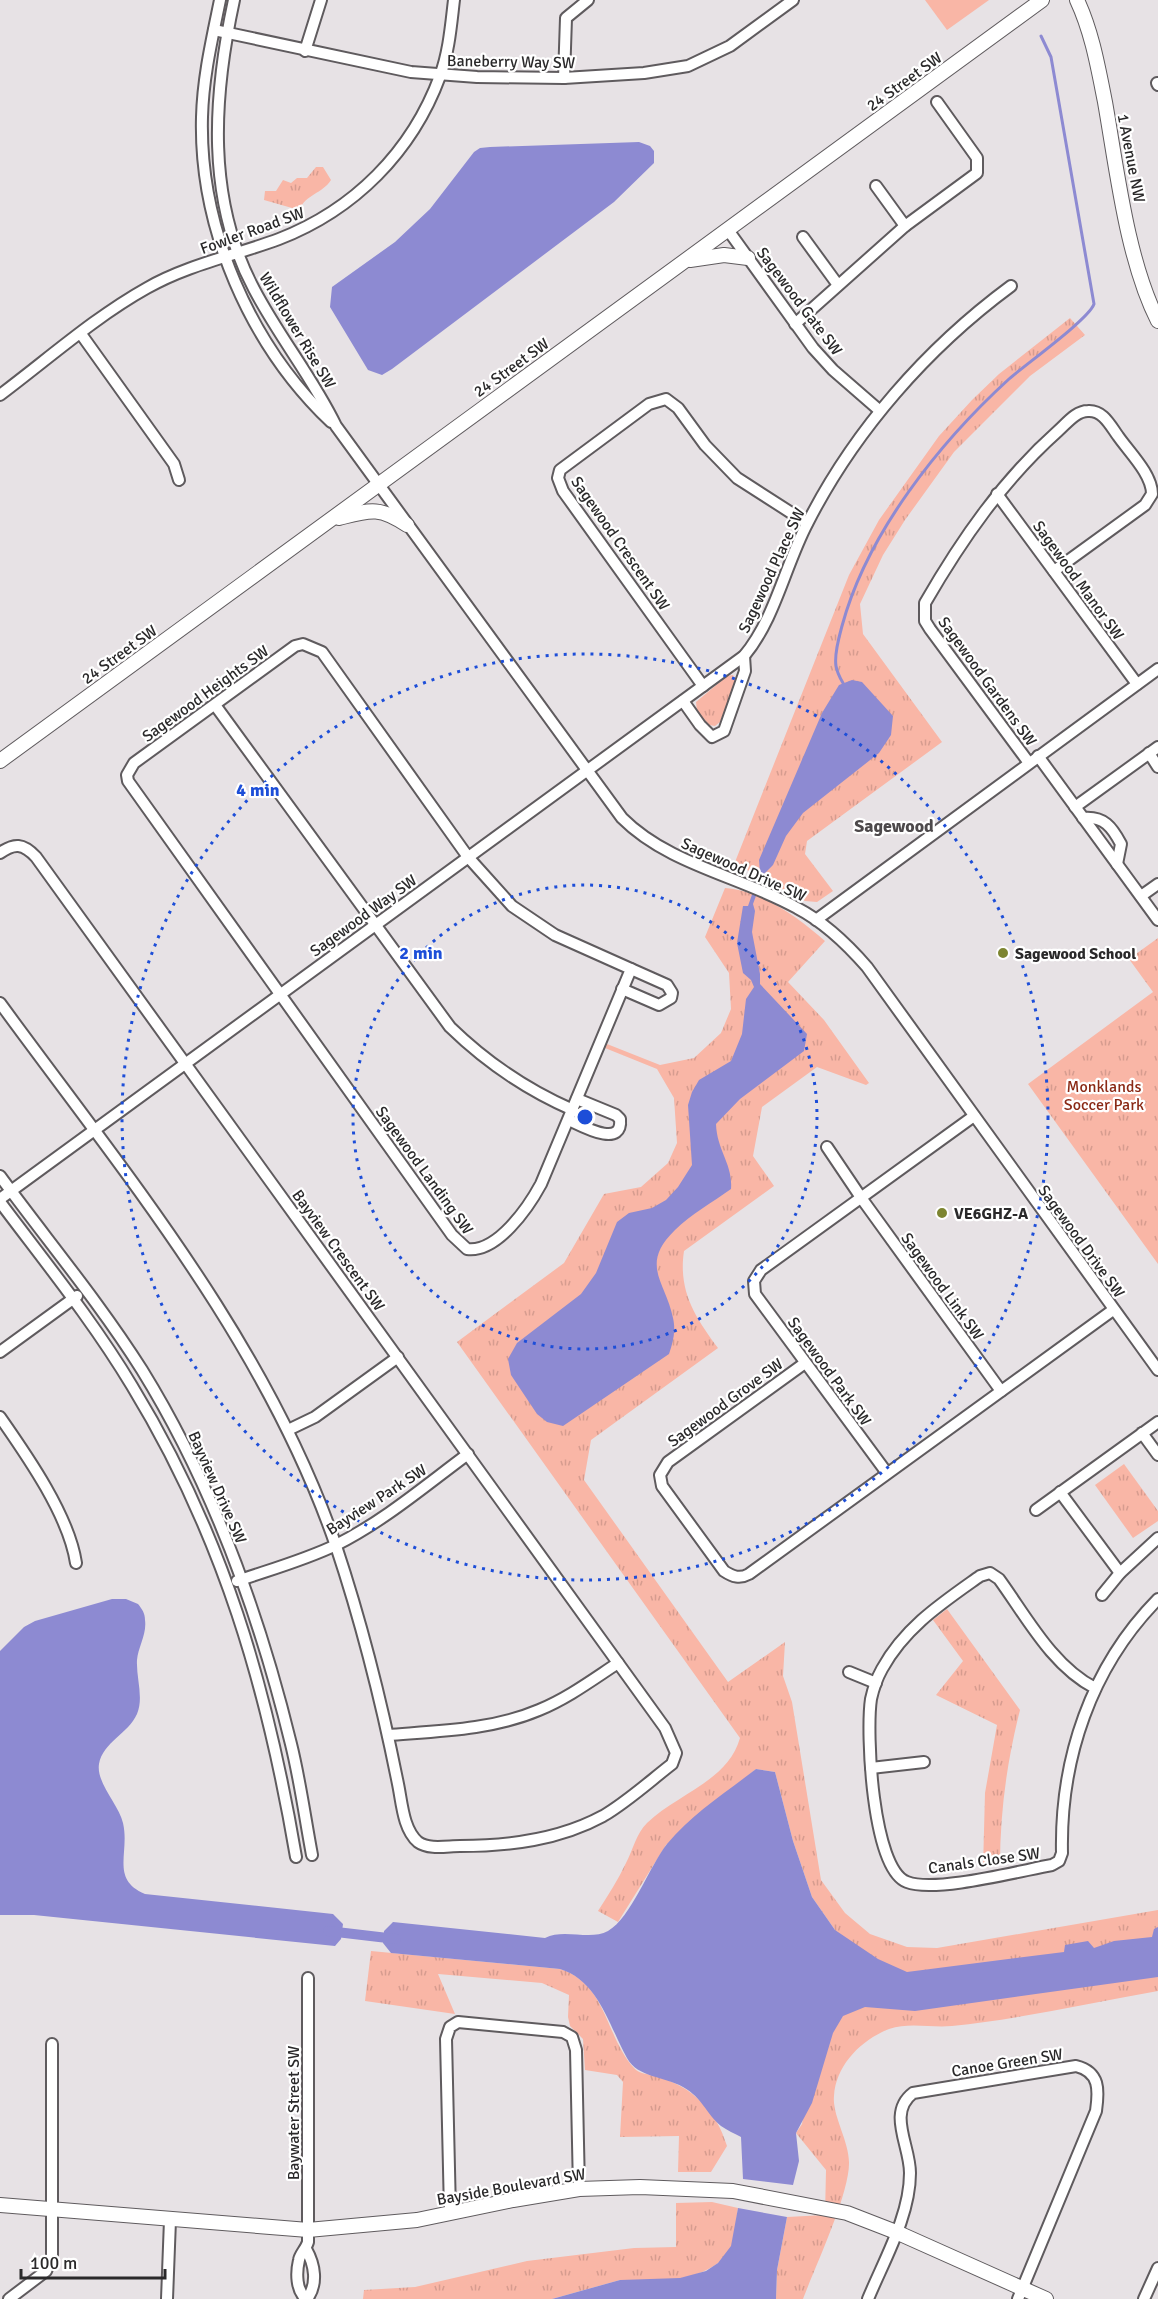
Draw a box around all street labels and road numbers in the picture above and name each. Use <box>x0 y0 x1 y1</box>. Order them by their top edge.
street label: 24 Street SW <box>863 48 946 116</box>
street label: Baneberry Way SW <box>447 51 576 73</box>
street label: 1 Avenue NW <box>1113 112 1150 205</box>
street label: Fowler Road SW <box>197 203 308 259</box>
street label: Sagewood Gate SW <box>752 243 847 360</box>
street label: Wildflower Rise SW <box>255 269 340 393</box>
street label: 24 Street SW <box>470 334 553 402</box>
street label: Sagewood Crescent SW <box>566 473 674 615</box>
street label: Sagewood Place SW <box>734 504 810 636</box>
street label: Sagewood Manor SW <box>1028 517 1128 645</box>
street label: Sagewood Gardens SW <box>933 613 1041 751</box>
street label: 24 Street SW <box>78 621 161 689</box>
street label: Sagewood Heights SW <box>138 641 273 746</box>
street label: Sagewood Drive SW <box>678 833 810 907</box>
street label: Sagewood Way SW <box>306 870 421 961</box>
street label: Sagewood Landing SW <box>371 1102 478 1239</box>
street label: Sagewood Drive SW <box>1034 1181 1129 1302</box>
street label: Bayview Crescent SW <box>287 1186 389 1315</box>
street label: Sagewood Link SW <box>896 1229 988 1345</box>
street label: Sagewood Park SW <box>783 1313 876 1430</box>
street label: Sagewood Grove SW <box>664 1354 788 1451</box>
street label: Bayview Drive SW <box>183 1428 251 1547</box>
street label: Bayview Park SW <box>323 1460 431 1540</box>
street label: Canals Close SW <box>927 1843 1042 1879</box>
street label: Canoe Green SW <box>950 2044 1065 2082</box>
street label: Baywater Street SW <box>284 2045 304 2180</box>
street label: Bayside Boulevard SW <box>435 2164 588 2210</box>

